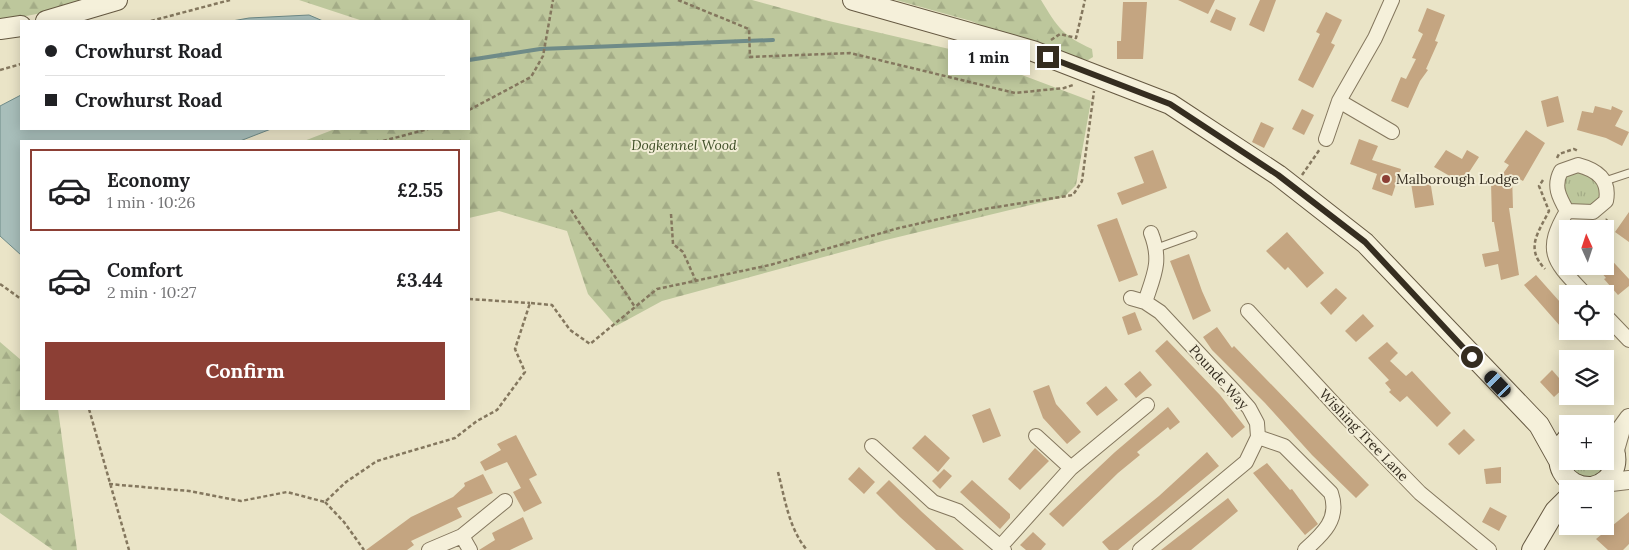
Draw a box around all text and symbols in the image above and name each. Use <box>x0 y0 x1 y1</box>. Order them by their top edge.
text: Crowhurst Road <box>75 39 222 63</box>
callout: 1 min <box>948 40 1030 74</box>
route end <box>1037 46 1059 68</box>
text: 1 min <box>969 47 1009 67</box>
text: Crowhurst Road <box>75 88 222 112</box>
park label: Dogkennel Wood <box>631 136 737 154</box>
icon: car <box>47 168 92 213</box>
text: Economy <box>107 168 190 192</box>
place label: Malborough Lodge <box>1396 170 1519 188</box>
marker: Malborough Lodge <box>1380 173 1392 185</box>
text: £2.55 <box>397 178 443 202</box>
text: 1 min · 10:26 <box>107 192 196 212</box>
north arrow <box>1559 220 1614 275</box>
map controls <box>1559 220 1614 535</box>
icon: car <box>47 258 92 303</box>
text: Comfort <box>107 258 183 282</box>
text: £3.44 <box>396 268 443 292</box>
text: 2 min · 10:27 <box>107 282 196 302</box>
button: locate <box>1559 285 1614 340</box>
street label: Pounde Way <box>1185 341 1253 414</box>
button: Confirm <box>45 342 445 400</box>
route start <box>1461 346 1483 368</box>
button: layers <box>1559 350 1614 405</box>
car <box>1482 368 1513 400</box>
street label: Wishing Tree Lane <box>1315 385 1413 485</box>
button: + <box>1559 415 1614 470</box>
button: − <box>1559 480 1614 535</box>

